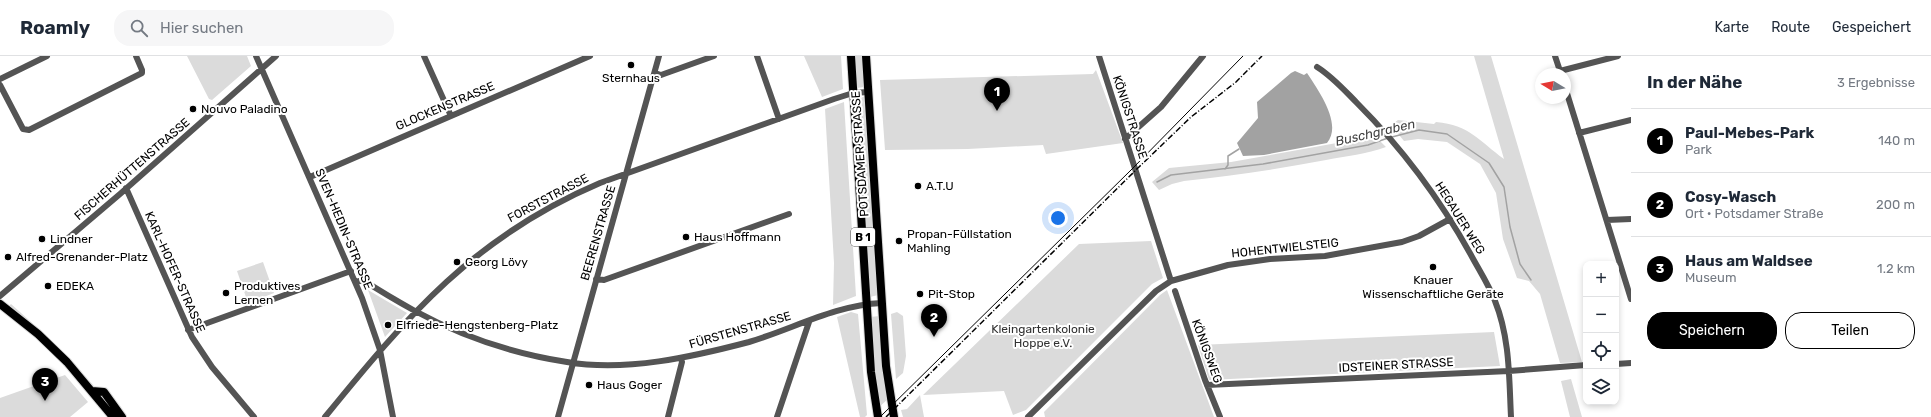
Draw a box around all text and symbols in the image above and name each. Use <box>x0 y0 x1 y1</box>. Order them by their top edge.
search box <box>114 10 394 46</box>
text: Roamly <box>20 16 90 39</box>
icon: search <box>128 17 150 39</box>
text: Hier suchen <box>160 19 243 37</box>
text: Karte <box>1714 19 1749 36</box>
text: Route <box>1771 19 1810 36</box>
text: Gespeichert <box>1832 19 1911 36</box>
marker: Sternhaus <box>626 60 636 70</box>
north arrow <box>1535 68 1571 104</box>
place label: Sternhaus <box>602 71 660 85</box>
text: In der Nähe <box>1647 72 1742 92</box>
street label: KÖNIGSTRASSE <box>1110 73 1150 161</box>
text: 3 Ergebnisse <box>1837 75 1915 90</box>
pin: 1 <box>984 78 1010 111</box>
street label: GLOCKENSTRASSE <box>393 79 497 133</box>
street label: POTSDAMER STRASSE <box>849 91 871 217</box>
place label: Nouvo Paladino <box>201 102 288 116</box>
marker: Nouvo Paladino <box>188 104 198 114</box>
street label: FISCHERHÜTTENSTRASSE <box>71 115 193 223</box>
water label: Buschgraben <box>1334 116 1417 150</box>
text: Paul-Mebes-Park <box>1685 124 1814 142</box>
text: 1 <box>1657 133 1663 148</box>
text: 140 m <box>1878 133 1915 148</box>
text: Park <box>1685 142 1712 157</box>
street label: SVEN-HEDIN-STRASSE <box>312 167 376 291</box>
street label: FORSTSTRASSE <box>505 171 591 225</box>
place label: A.T.U <box>926 179 954 193</box>
street label: HEGAUER WEG <box>1432 179 1488 257</box>
marker: A.T.U <box>913 181 923 191</box>
street label: BEERENSTRASSE <box>578 184 618 282</box>
text: Cosy-Wasch <box>1685 188 1776 206</box>
text: 2 <box>1656 197 1664 212</box>
text: 200 m <box>1876 197 1915 212</box>
text: Ort · Potsdamer Straße <box>1685 206 1824 221</box>
your location <box>1048 208 1068 228</box>
street label: KARL-HOFER-STRASSE <box>142 209 208 335</box>
place label: Propan-Füllstation Mahling <box>907 227 1012 255</box>
road number: B 1 <box>851 228 875 246</box>
place label: Haus Hoffmann <box>694 230 781 244</box>
place label: Lindner <box>50 232 93 246</box>
marker: Haus Hoffmann <box>681 232 691 242</box>
marker: Lindner <box>37 234 47 244</box>
street label: HOHENTWIELSTEIG <box>1231 235 1339 261</box>
marker: Propan-Füllstation Mahling <box>894 236 904 246</box>
place label: Alfred-Grenander-Platz <box>16 250 148 264</box>
marker: Alfred-Grenander-Platz <box>3 252 13 262</box>
text: Haus am Waldsee <box>1685 252 1813 270</box>
place label: Georg Lövy <box>465 255 528 269</box>
marker: Georg Lövy <box>452 257 462 267</box>
map controls <box>1583 261 1619 405</box>
button: + <box>1583 261 1619 297</box>
text: 3 <box>1656 261 1664 276</box>
text: 1.2 km <box>1877 261 1915 276</box>
marker: Knauer Wissenschaftliche Geräte <box>1428 262 1438 272</box>
text: Museum <box>1685 270 1736 285</box>
place label: Knauer Wissenschaftliche Geräte <box>1362 273 1504 301</box>
place label: EDEKA <box>56 279 94 293</box>
place label: Produktives Lernen <box>234 279 300 307</box>
marker: EDEKA <box>43 281 53 291</box>
place label: Pit-Stop <box>928 287 975 301</box>
marker: Produktives Lernen <box>221 288 231 298</box>
marker: Pit-Stop <box>915 289 925 299</box>
button: − <box>1583 297 1619 333</box>
pin: 2 <box>921 304 947 337</box>
street label: FÜRSTENSTRASSE <box>687 309 793 351</box>
button: Speichern <box>1647 312 1777 349</box>
button: Teilen <box>1785 312 1915 349</box>
street label: KÖNIGSWEG <box>1189 317 1225 385</box>
place label: Elfriede-Hengstenberg-Platz <box>396 318 558 332</box>
marker: Elfriede-Hengstenberg-Platz <box>383 320 393 330</box>
park label: Kleingartenkolonie Hoppe e.V. <box>991 322 1095 350</box>
button: locate <box>1583 333 1619 369</box>
street label: IDSTEINER STRASSE <box>1338 355 1454 375</box>
pin: 3 <box>32 368 58 401</box>
button: layers <box>1583 369 1619 405</box>
place label: Haus Goger <box>597 378 662 392</box>
marker: Haus Goger <box>584 380 594 390</box>

